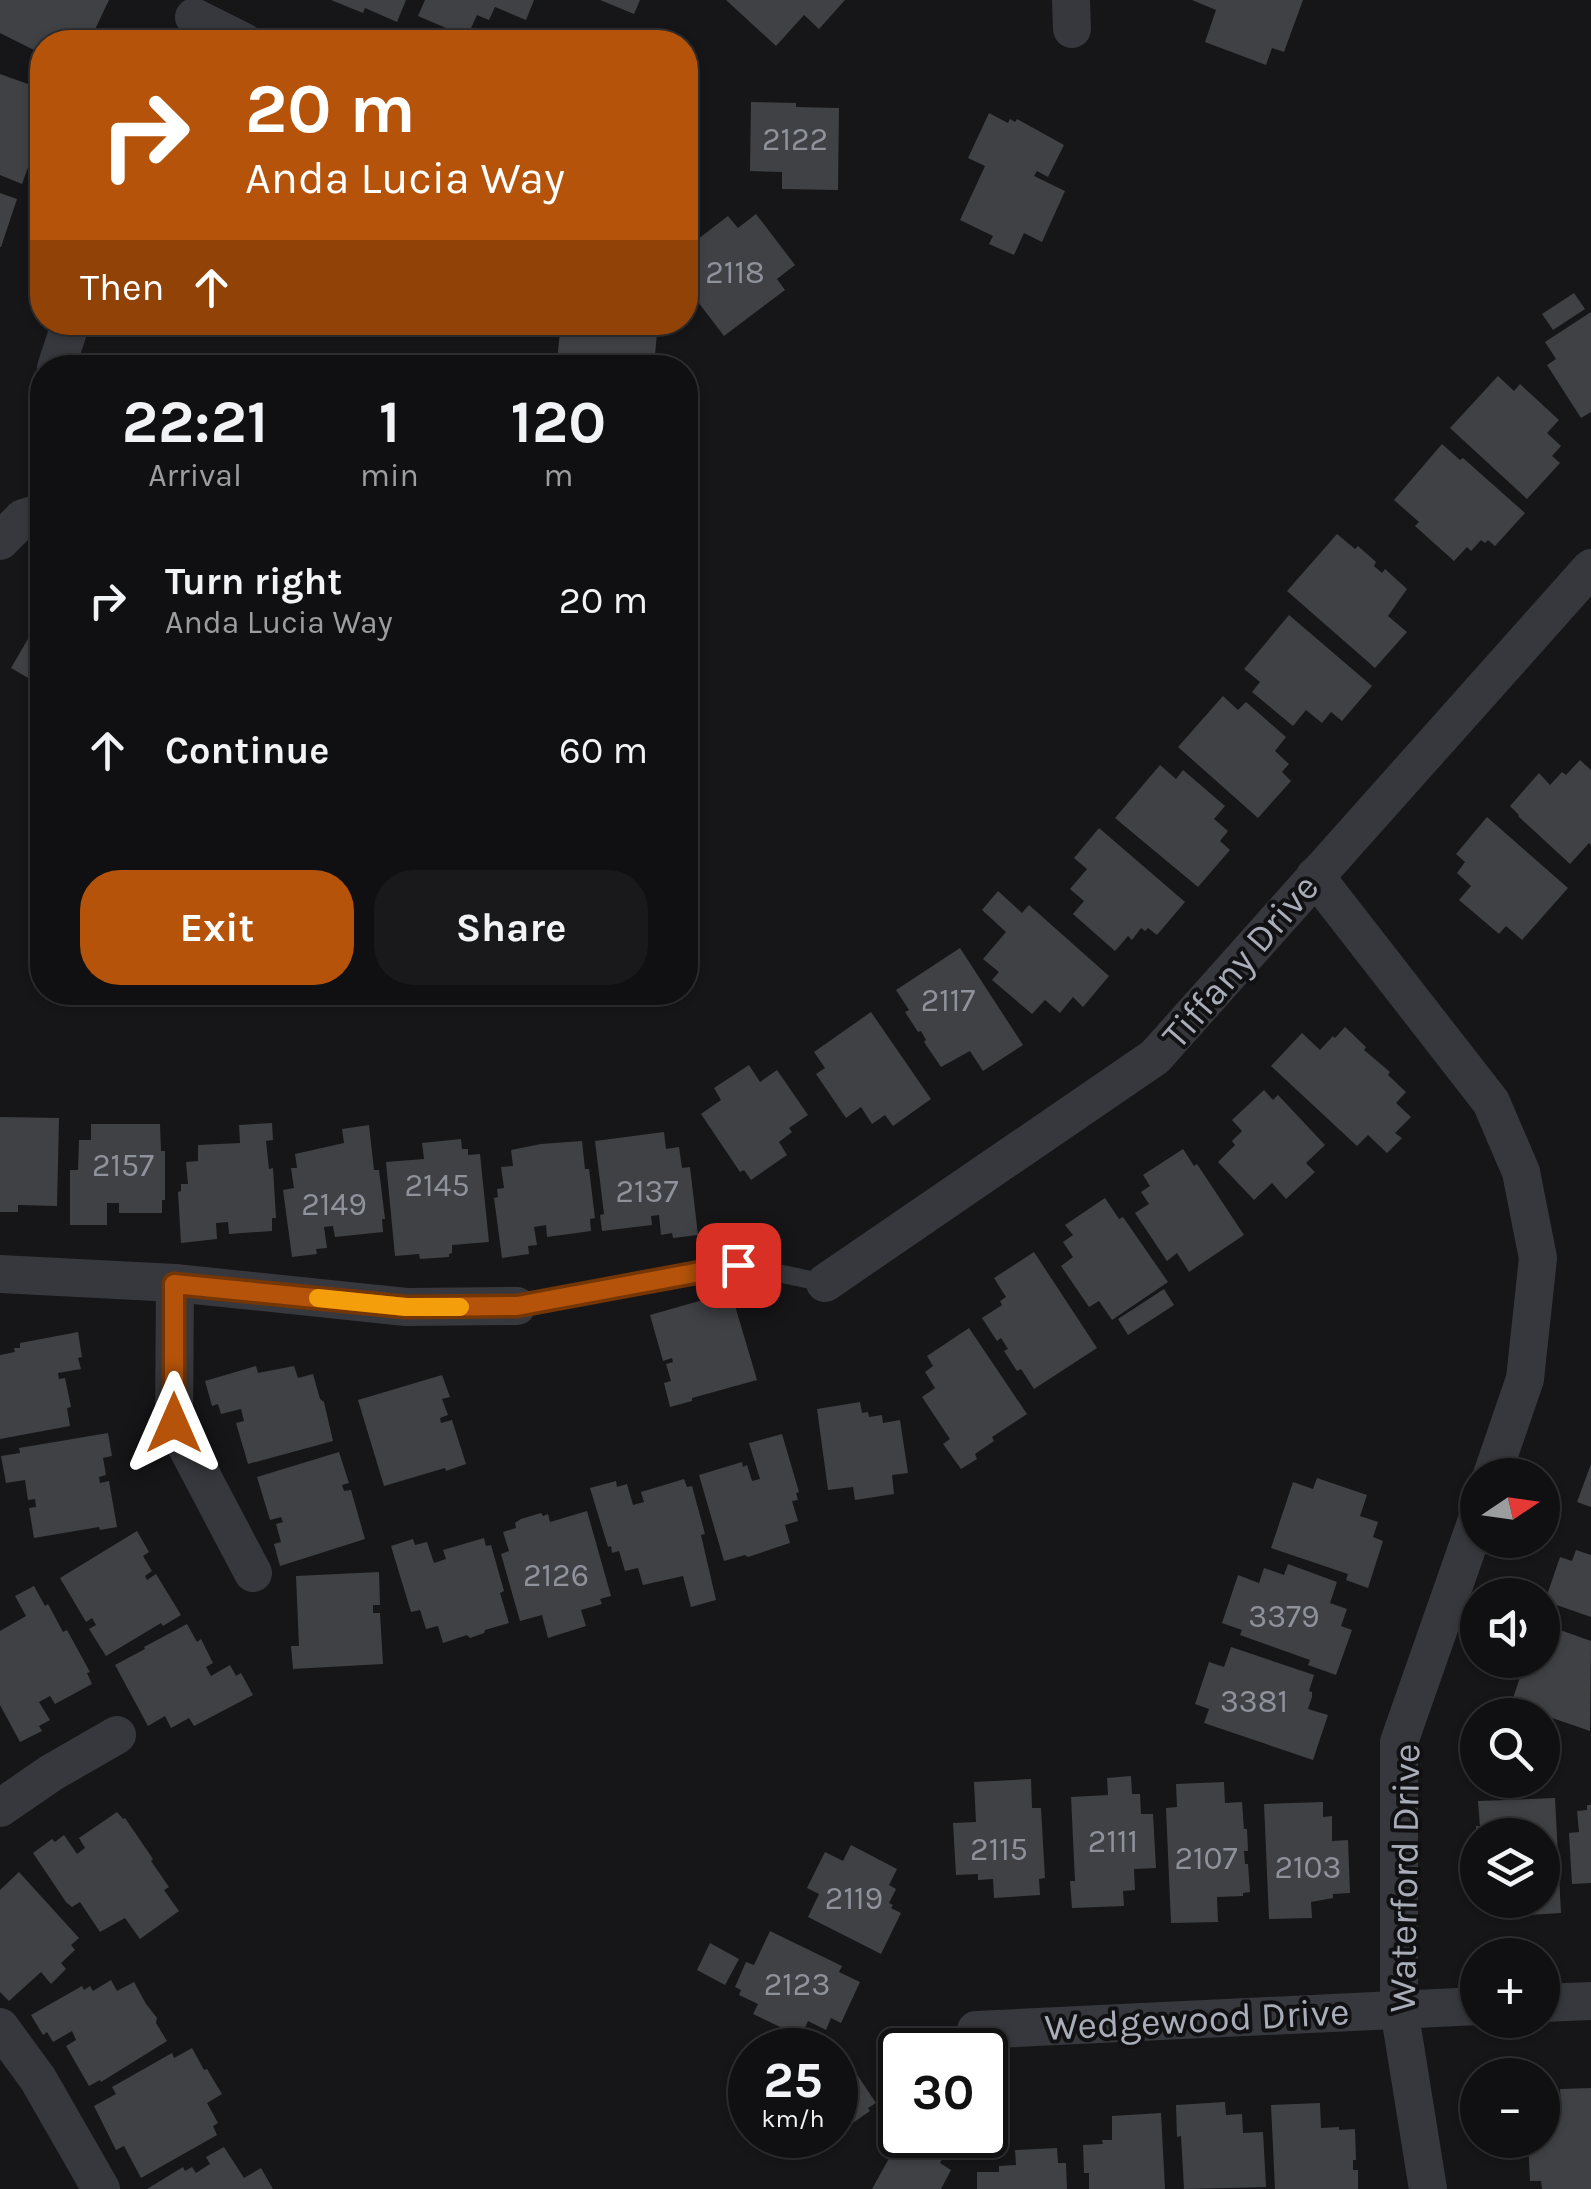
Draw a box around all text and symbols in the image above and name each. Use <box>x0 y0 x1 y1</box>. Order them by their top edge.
text: 20 m <box>245 68 416 150</box>
icon: right <box>80 70 210 200</box>
house number: 2122 <box>762 121 828 158</box>
text: Anda Lucia Way <box>245 152 565 204</box>
house number: 2118 <box>705 254 765 291</box>
icon: ahead <box>184 260 239 315</box>
text: Then <box>80 265 164 310</box>
text: 22:21 <box>122 387 268 457</box>
text: 1 <box>379 387 400 457</box>
text: 120 <box>511 387 606 457</box>
text: Arrival <box>148 457 242 494</box>
text: min <box>360 457 419 494</box>
text: m <box>543 457 573 494</box>
text: Turn right <box>165 559 342 604</box>
icon: right <box>80 573 135 628</box>
text: 20 m <box>559 578 648 623</box>
text: Anda Lucia Way <box>165 604 393 641</box>
icon: ahead <box>80 723 135 778</box>
text: Continue <box>165 728 329 773</box>
text: 60 m <box>559 728 648 773</box>
street label: Tiffany Drive <box>1153 865 1328 1057</box>
button: Exit <box>80 870 354 985</box>
button: Share <box>374 870 648 985</box>
house number: 2117 <box>921 982 975 1019</box>
house number: 2157 <box>92 1147 154 1184</box>
house number: 2145 <box>404 1167 470 1204</box>
house number: 2137 <box>615 1173 679 1210</box>
house number: 2149 <box>301 1186 367 1223</box>
pin <box>696 1223 781 1308</box>
icon: arrive <box>711 1238 766 1293</box>
position arrow <box>122 1371 226 1475</box>
north arrow <box>1460 1458 1560 1558</box>
map controls <box>1460 1458 1560 2158</box>
house number: 2126 <box>523 1557 589 1594</box>
button: sound <box>1460 1578 1560 1678</box>
house number: 3379 <box>1248 1598 1320 1635</box>
house number: 3381 <box>1220 1683 1288 1720</box>
button: search <box>1460 1698 1560 1798</box>
street label: Waterford Drive <box>1380 1743 1429 2013</box>
button: layers <box>1460 1818 1560 1918</box>
house number: 2111 <box>1088 1823 1138 1860</box>
house number: 2115 <box>970 1831 1028 1868</box>
house number: 2107 <box>1174 1840 1238 1877</box>
house number: 2103 <box>1274 1849 1342 1886</box>
house number: 2119 <box>825 1880 883 1917</box>
button: + <box>1460 1938 1560 2038</box>
house number: 2123 <box>764 1966 830 2003</box>
street label: Wedgewood Drive <box>1044 1989 1351 2050</box>
speed limit sign: 30 <box>878 2028 1008 2158</box>
text: 25 <box>763 2051 823 2110</box>
button: − <box>1460 2058 1560 2158</box>
text: km/h <box>761 2104 825 2133</box>

